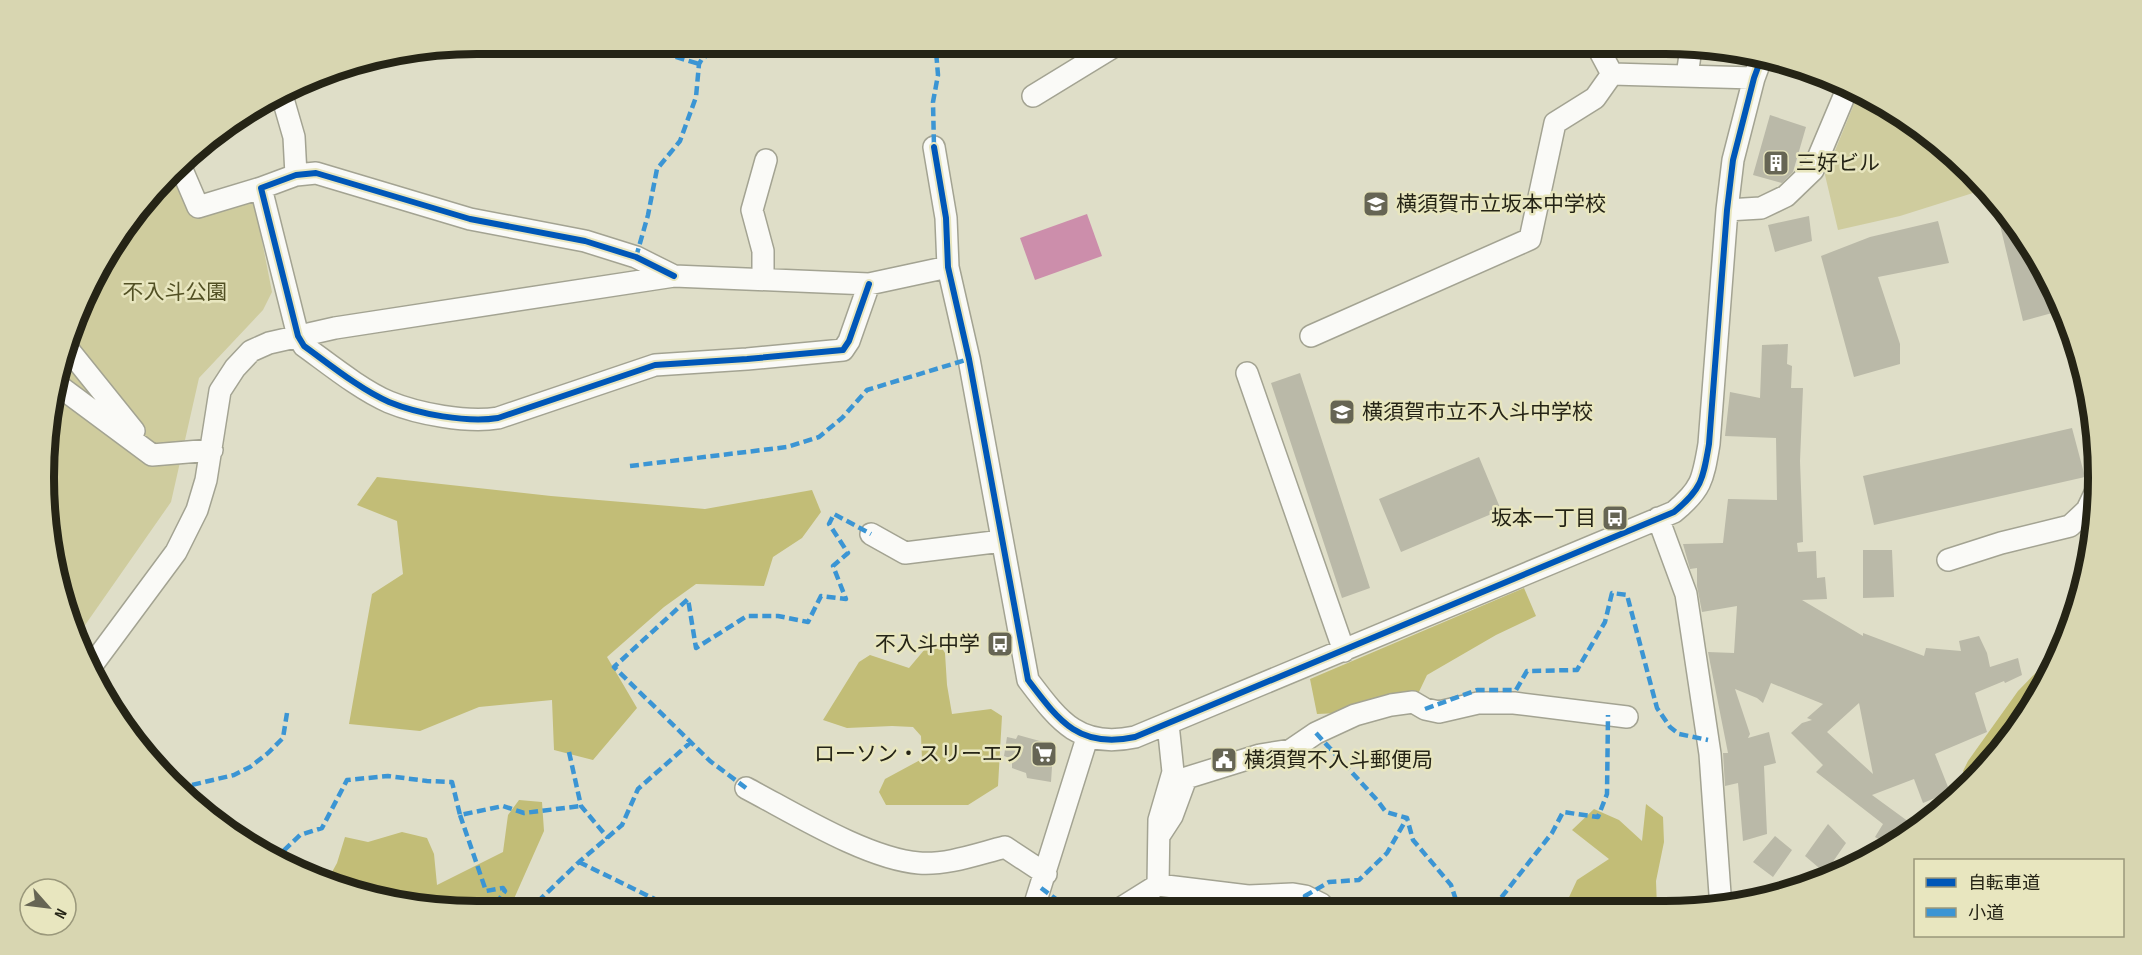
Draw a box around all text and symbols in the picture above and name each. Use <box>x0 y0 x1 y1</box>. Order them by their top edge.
building icon: 三好ビル <box>1761 148 1791 178</box>
place label: 三好ビル <box>1796 151 1880 176</box>
school or university icon: 横須賀市立坂本中学校 <box>1361 189 1391 219</box>
place label: 横須賀市立坂本中学校 <box>1396 192 1606 217</box>
park label: 不入斗公園 <box>123 280 228 305</box>
school or university icon: 横須賀市立不入斗中学校 <box>1327 397 1357 427</box>
place label: 横須賀市立不入斗中学校 <box>1362 400 1593 425</box>
bus stop icon: 坂本一丁目 <box>1600 503 1630 533</box>
place label: 坂本一丁目 <box>1491 506 1596 531</box>
bus stop icon: 不入斗中学 <box>985 629 1015 659</box>
place label: 不入斗中学 <box>875 632 980 657</box>
supermarket icon: ローソン・スリーエフ <box>1029 739 1059 769</box>
place label: ローソン・スリーエフ <box>814 742 1024 767</box>
public building icon: 横須賀不入斗郵便局 <box>1209 745 1239 775</box>
place label: 横須賀不入斗郵便局 <box>1244 748 1433 773</box>
legend <box>1914 859 2124 937</box>
text: 自転車道 <box>1968 873 2040 894</box>
north arrow <box>18 877 78 937</box>
text: 小道 <box>1968 903 2004 924</box>
text: N <box>50 905 70 922</box>

